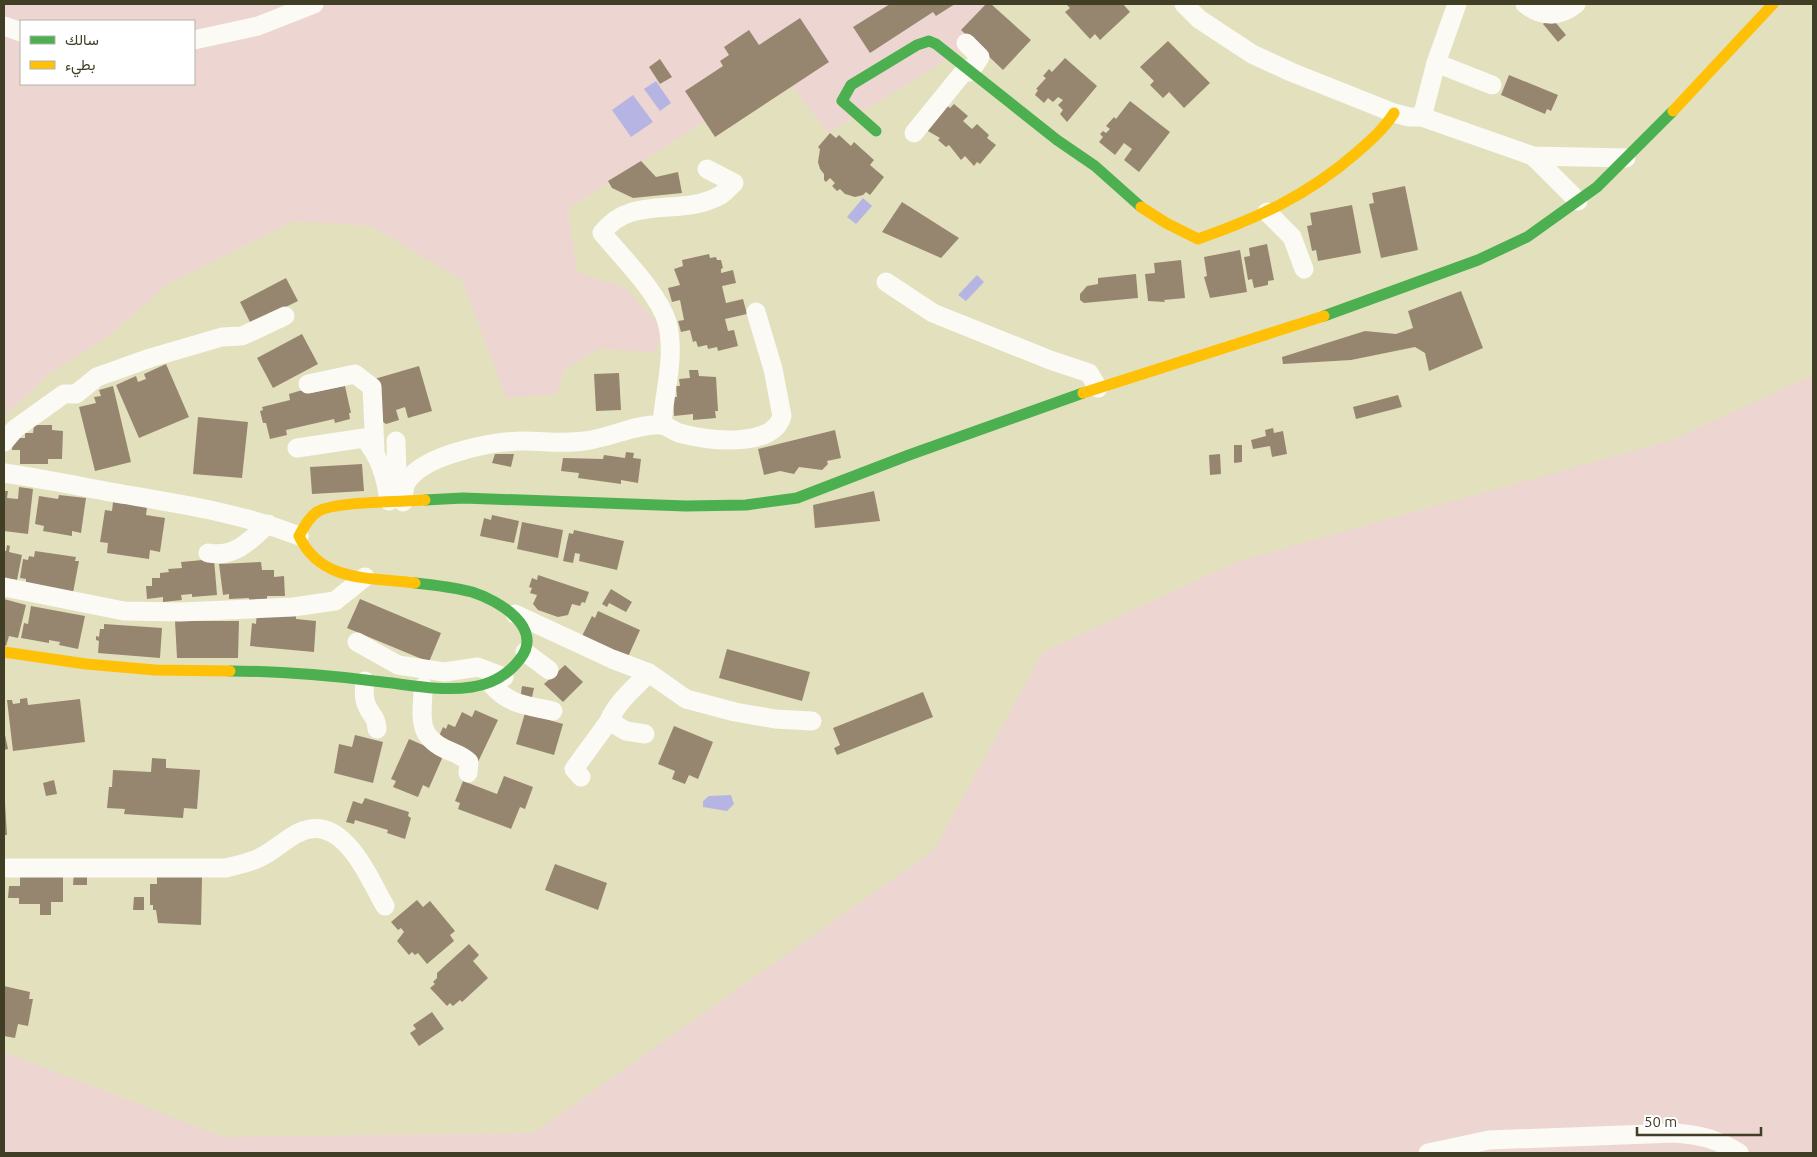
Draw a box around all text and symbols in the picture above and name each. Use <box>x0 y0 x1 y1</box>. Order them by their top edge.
legend <box>20 20 195 85</box>
text: سالك <box>65 31 99 48</box>
text: بطيء <box>65 56 95 78</box>
scale bar <box>1637 1104 1761 1136</box>
text: 50 m <box>1644 1113 1677 1130</box>

